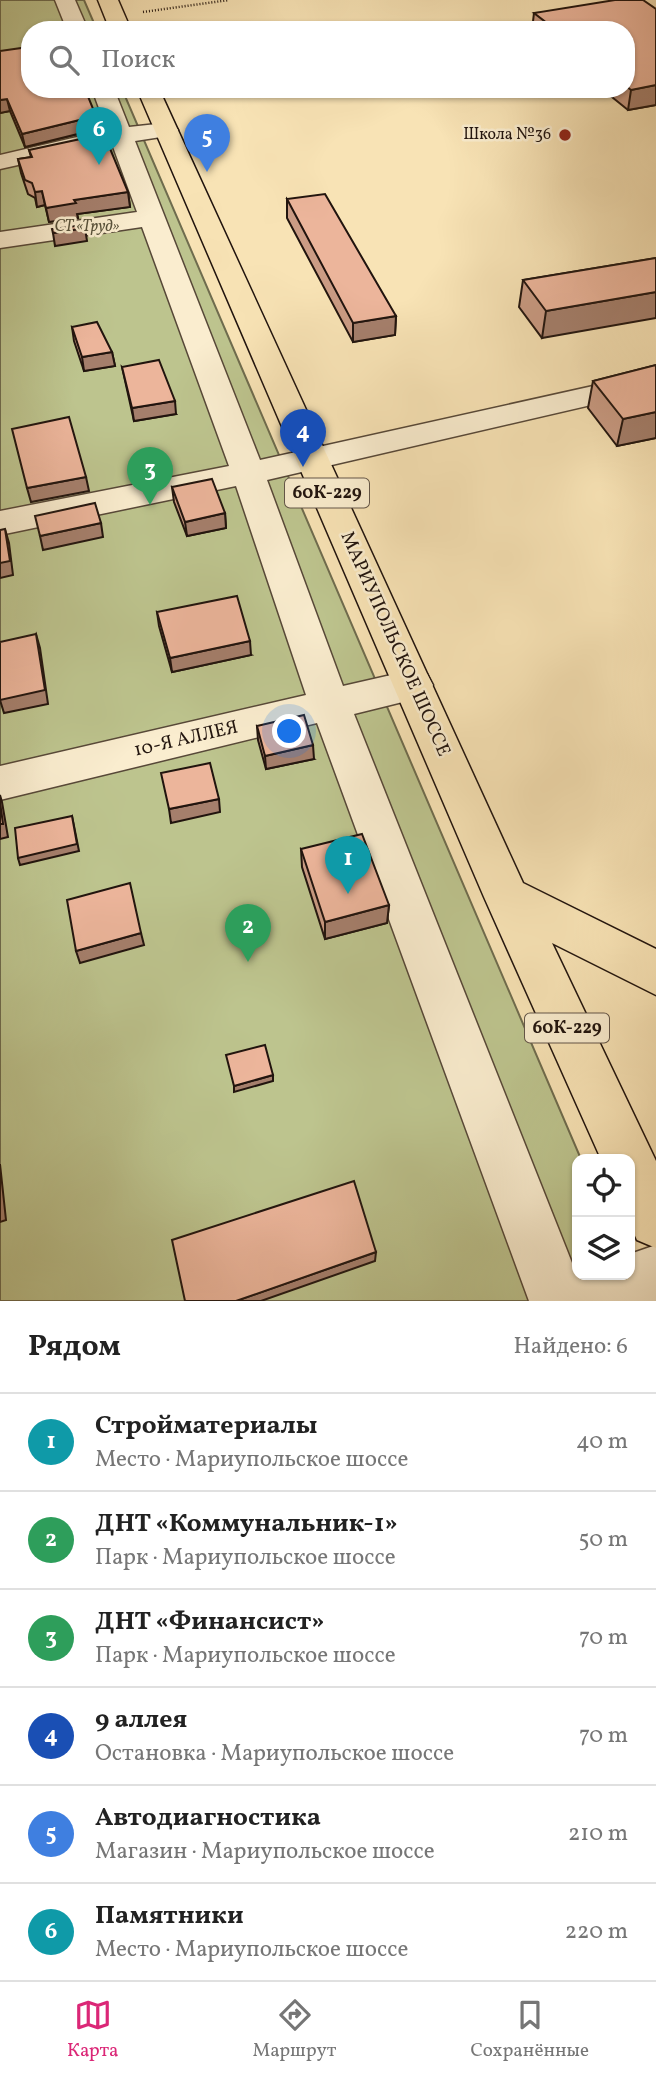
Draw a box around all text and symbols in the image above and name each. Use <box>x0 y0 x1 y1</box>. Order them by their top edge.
search box <box>21 21 635 98</box>
icon: search <box>45 41 83 79</box>
text: Поиск <box>101 42 175 78</box>
pin: 6 <box>76 107 122 165</box>
pin: 5 <box>184 114 230 172</box>
place label: Школа №36 <box>463 124 551 146</box>
marker: Школа №36 <box>557 127 573 143</box>
park label: СТ «Труд» <box>54 216 120 238</box>
pin: 4 <box>280 409 326 467</box>
pin: 3 <box>127 447 173 505</box>
road number: 60К-229 <box>285 478 369 508</box>
street label: МАРИУПОЛЬСКОЕ ШОССЕ <box>334 527 456 761</box>
street label: 10-Я АЛЛЕЯ <box>131 714 241 764</box>
your location <box>272 714 306 748</box>
pin: 1 <box>325 836 371 894</box>
pin: 2 <box>225 904 271 962</box>
road number: 60К-229 <box>525 1014 609 1042</box>
map controls <box>572 1154 635 1280</box>
button: locate <box>572 1154 635 1217</box>
button: layers <box>572 1217 635 1280</box>
text: Рядом <box>28 1326 121 1368</box>
text: Найдено: 6 <box>513 1331 628 1363</box>
text: Стройматериалы <box>95 1408 318 1444</box>
text: 1 <box>46 1426 56 1458</box>
text: 40 m <box>576 1426 628 1458</box>
text: Место · Мариупольское шоссе <box>95 1444 408 1476</box>
text: ДНТ «Коммунальник-1» <box>95 1506 398 1542</box>
text: 2 <box>45 1524 57 1556</box>
text: 50 m <box>579 1524 628 1556</box>
text: Парк · Мариупольское шоссе <box>95 1542 396 1574</box>
text: ДНТ «Финансист» <box>95 1604 325 1640</box>
text: 3 <box>45 1622 57 1654</box>
text: 70 m <box>579 1622 628 1654</box>
text: Парк · Мариупольское шоссе <box>95 1640 396 1672</box>
text: 9 аллея <box>95 1702 187 1738</box>
text: 4 <box>44 1720 58 1752</box>
text: 70 m <box>579 1720 628 1752</box>
text: Остановка · Мариупольское шоссе <box>95 1738 454 1770</box>
text: Автодиагностика <box>95 1800 321 1836</box>
text: 5 <box>45 1818 57 1850</box>
text: 210 m <box>568 1818 628 1850</box>
text: Магазин · Мариупольское шоссе <box>95 1836 435 1868</box>
text: Памятники <box>95 1898 244 1934</box>
text: 6 <box>45 1916 57 1948</box>
text: 220 m <box>565 1916 628 1948</box>
text: Место · Мариупольское шоссе <box>95 1934 408 1966</box>
tab: Карта <box>67 1996 119 2064</box>
tab: Маршрут <box>253 1996 336 2064</box>
tab: Сохранённые <box>470 1996 589 2064</box>

